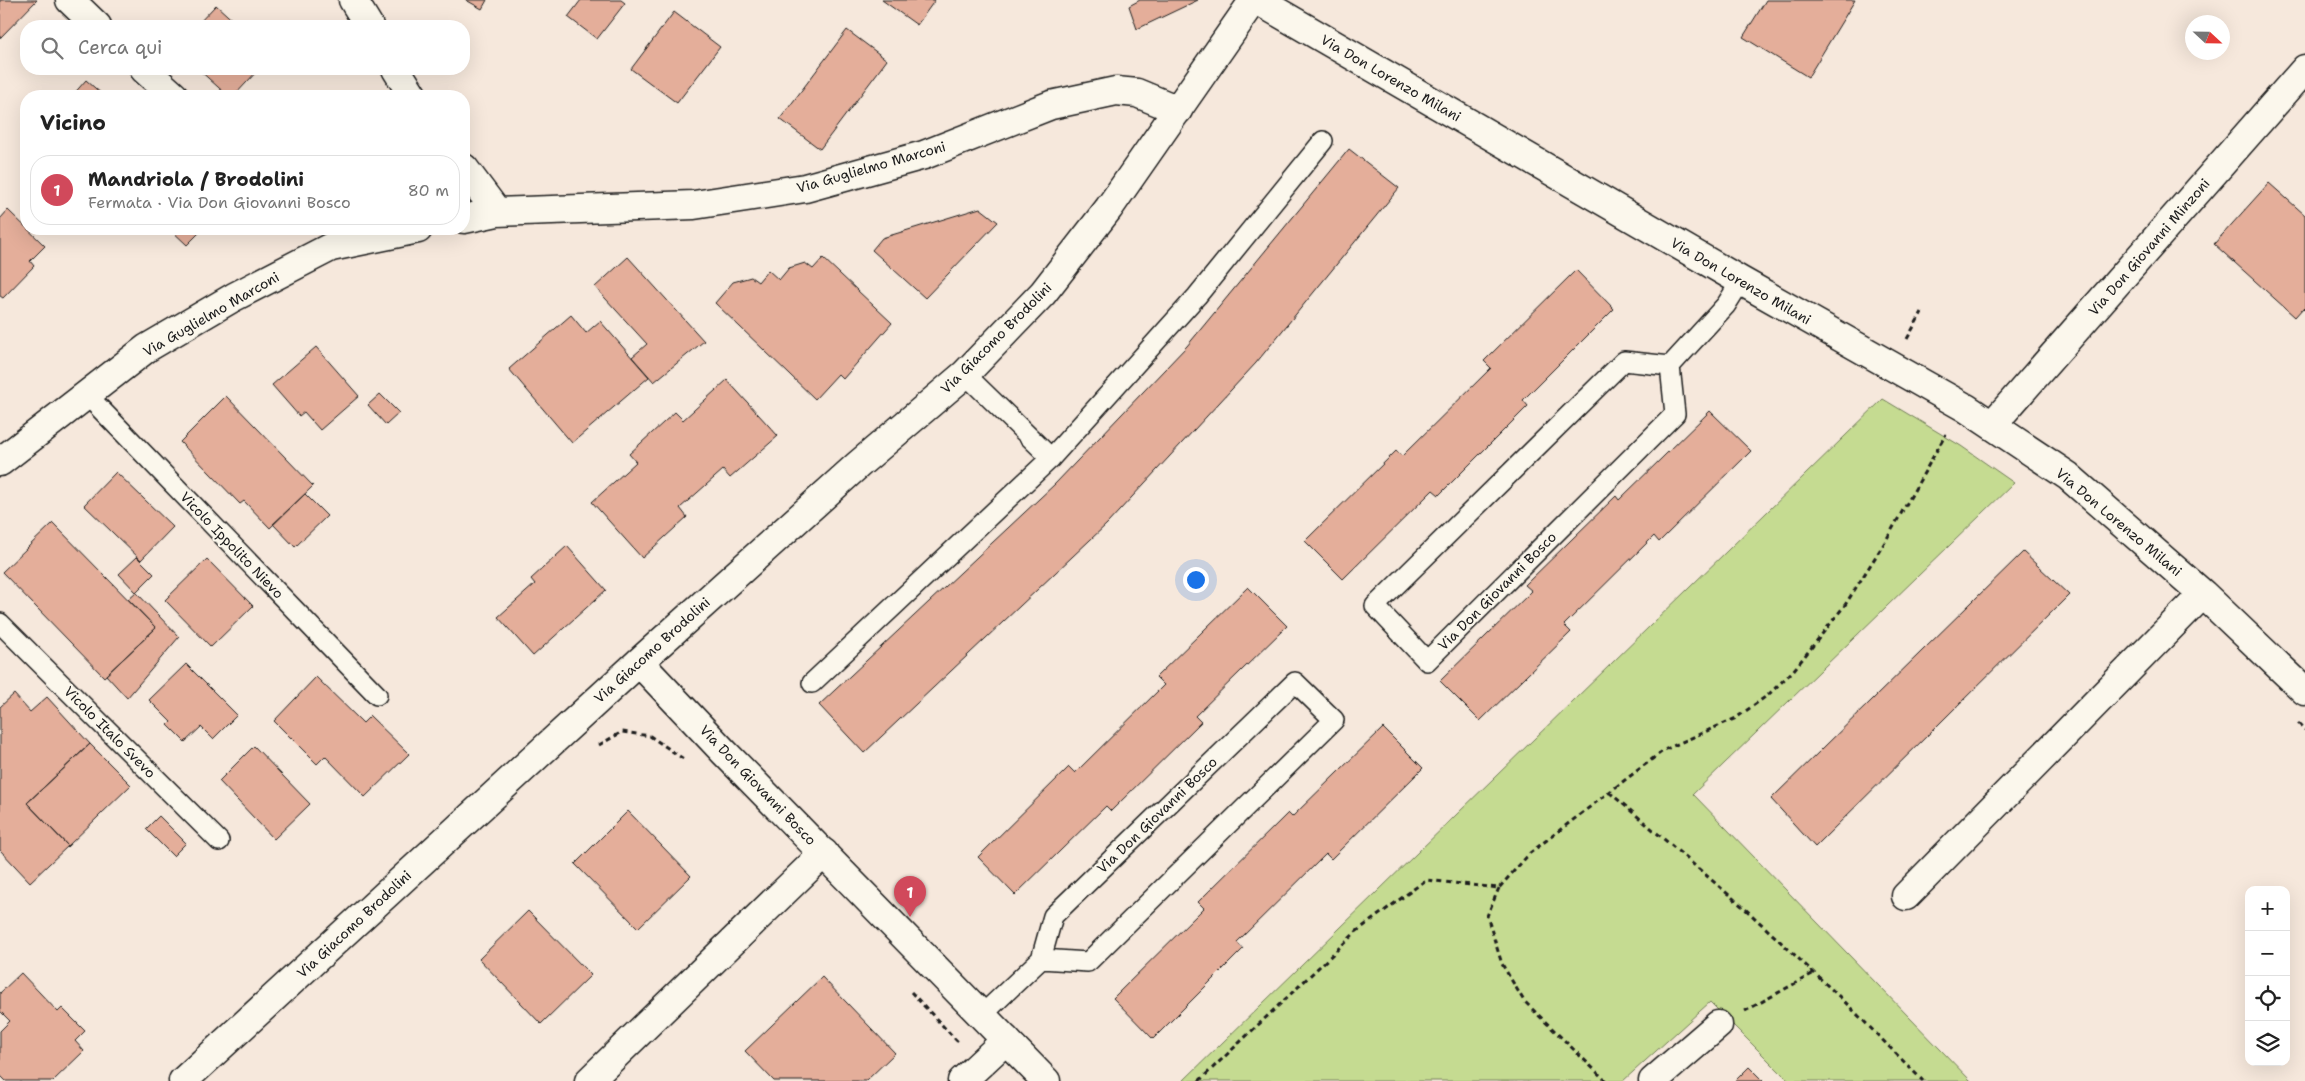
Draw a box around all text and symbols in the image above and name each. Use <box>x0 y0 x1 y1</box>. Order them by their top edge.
north arrow <box>2185 15 2230 60</box>
search box <box>20 20 470 75</box>
street label: Via Don Lorenzo Milani <box>1318 30 1464 126</box>
icon: search <box>38 34 66 62</box>
text: Cerca qui <box>78 35 162 60</box>
text: Vicino <box>40 109 106 137</box>
street label: Via Guglielmo Marconi <box>794 137 948 197</box>
text: Mandriola / Brodolini <box>88 167 304 192</box>
street label: Via Don Giovanni Minzoni <box>2084 175 2214 319</box>
text: 1 <box>53 180 61 201</box>
text: 80 m <box>408 180 449 201</box>
text: Fermata · Via Don Giovanni Bosco <box>88 192 351 213</box>
street label: Via Don Lorenzo Milani <box>1668 233 1814 329</box>
street label: Via Guglielmo Marconi <box>140 268 282 360</box>
street label: Via Giacomo Brodolini <box>937 279 1055 397</box>
street label: Via Don Lorenzo Milani <box>2052 464 2186 580</box>
street label: Vicolo Ippolito Nievo <box>176 488 288 602</box>
street label: Via Don Giovanni Bosco <box>1434 528 1560 654</box>
your location <box>1183 567 1209 593</box>
street label: Via Giacomo Brodolini <box>590 593 714 707</box>
street label: Vicolo Italo Svevo <box>60 682 160 782</box>
street label: Via Don Giovanni Bosco <box>696 721 820 849</box>
street label: Via Don Giovanni Bosco <box>1093 753 1221 877</box>
street label: Via Giacomo Brodolini <box>293 866 415 982</box>
pin: 1 <box>894 876 926 917</box>
map controls <box>2245 886 2290 1066</box>
button: + <box>2245 886 2290 931</box>
button: − <box>2245 931 2290 976</box>
button: locate <box>2245 976 2290 1021</box>
button: layers <box>2245 1021 2290 1066</box>

